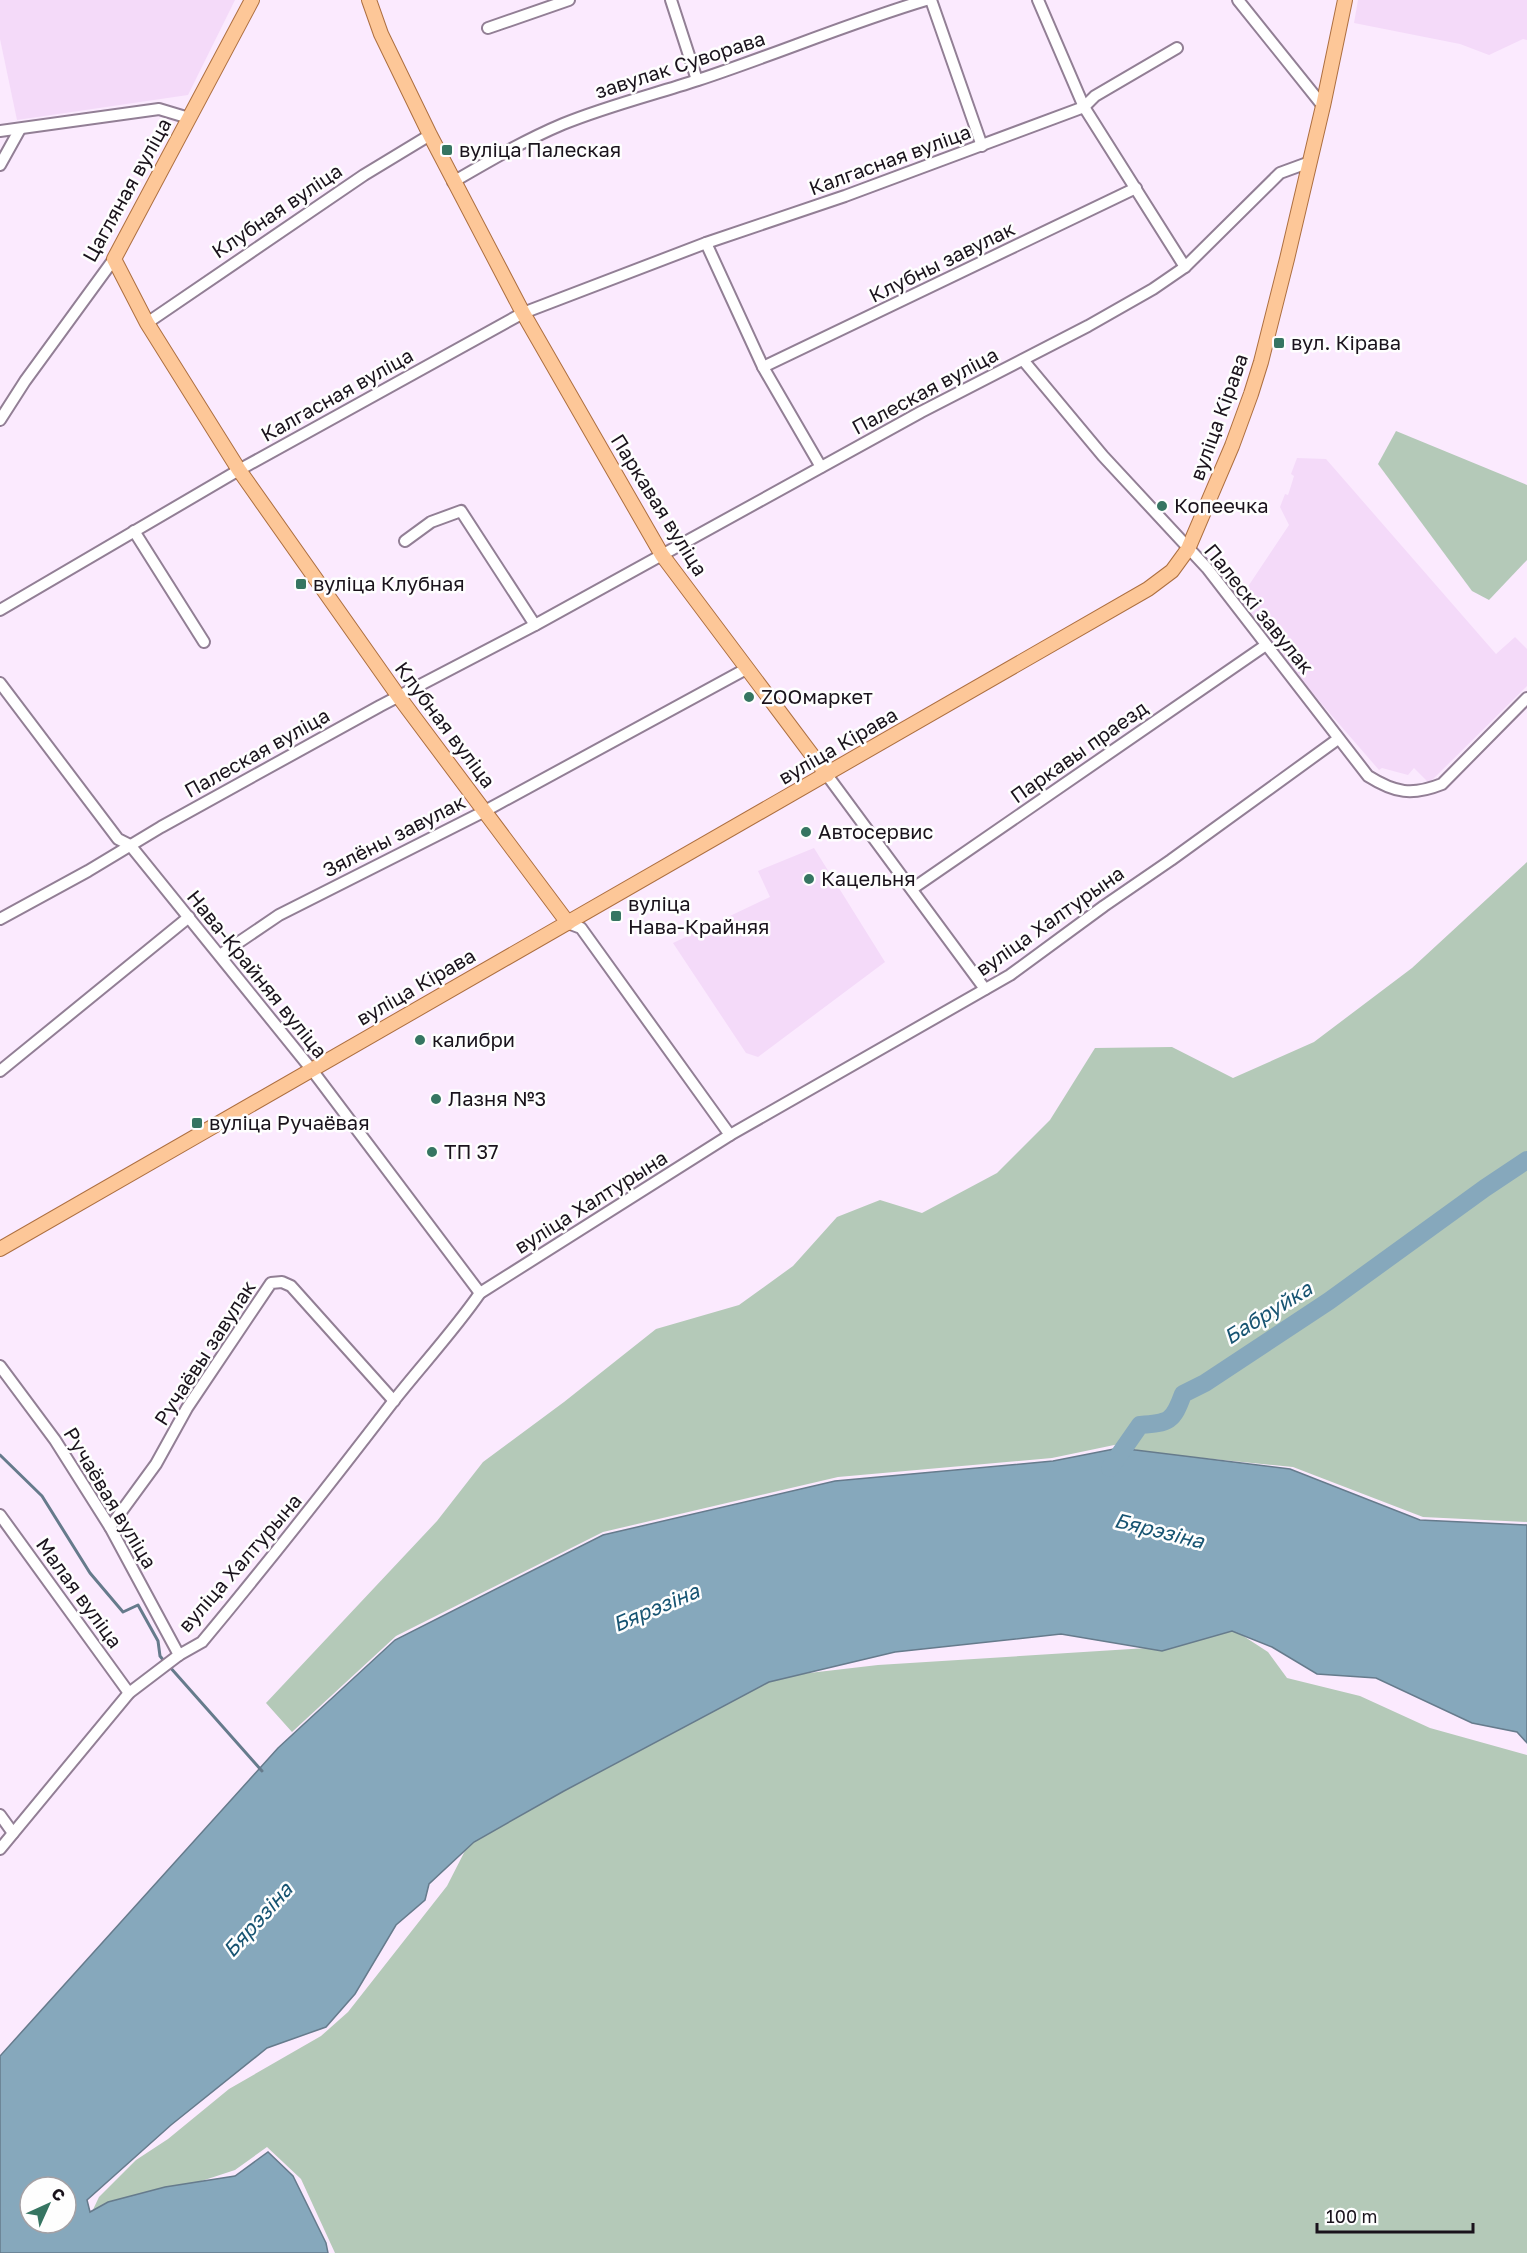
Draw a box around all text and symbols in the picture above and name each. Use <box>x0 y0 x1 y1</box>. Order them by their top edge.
street label: завулак Суворава <box>592 25 768 103</box>
street label: Цагляная вуліца <box>77 113 176 266</box>
street label: Калгасная вуліца <box>806 119 974 199</box>
place label: вуліца Палеская <box>459 137 621 161</box>
marker: вуліца Палеская <box>440 143 454 157</box>
street label: Клубная вуліца <box>207 158 346 263</box>
street label: Клубны завулак <box>865 215 1018 307</box>
place label: вул. Кірава <box>1291 330 1401 354</box>
marker: вул. Кірава <box>1272 336 1286 350</box>
street label: Палеская вуліца <box>847 341 1002 439</box>
street label: Калгасная вуліца <box>256 342 417 446</box>
street label: вуліца Кірава <box>1184 350 1252 483</box>
street label: Паркавая вуліца <box>607 429 713 580</box>
place label: Копеечка <box>1174 493 1269 517</box>
marker: Копеечка <box>1155 499 1169 513</box>
street label: Палескі завулак <box>1200 539 1320 678</box>
place label: вуліца Клубная <box>313 571 465 595</box>
marker: вуліца Клубная <box>294 577 308 591</box>
street label: Клубная вуліца <box>391 657 501 792</box>
place label: ZOOмаркет <box>761 684 873 708</box>
marker: ZOOмаркет <box>742 690 756 704</box>
street label: Паркавы праезд <box>1005 695 1152 807</box>
street label: вуліца Кірава <box>774 701 901 789</box>
street label: Палеская вуліца <box>180 702 333 802</box>
street label: Зялёны завулак <box>318 789 469 881</box>
place label: Автосервис <box>818 819 933 843</box>
marker: Автосервис <box>799 825 813 839</box>
street label: вуліца Халтурына <box>971 860 1128 980</box>
place label: Кацельня <box>821 866 916 890</box>
marker: Кацельня <box>802 872 816 886</box>
street label: Нава-Крайняя вуліца <box>183 885 333 1062</box>
place label: вуліца Нава-Крайняя <box>628 891 770 938</box>
marker: вуліца Нава-Крайняя <box>609 909 623 923</box>
street label: вуліца Кірава <box>352 942 479 1030</box>
place label: калибри <box>432 1027 515 1051</box>
marker: калибри <box>413 1033 427 1047</box>
place label: Лазня №3 <box>448 1086 546 1110</box>
marker: Лазня №3 <box>429 1092 443 1106</box>
place label: вуліца Ручаёвая <box>209 1110 370 1134</box>
marker: вуліца Ручаёвая <box>190 1116 204 1130</box>
place label: ТП 37 <box>444 1139 499 1163</box>
street label: вуліца Халтурына <box>510 1144 671 1258</box>
marker: ТП 37 <box>425 1145 439 1159</box>
water label: Бабруйка <box>1219 1274 1317 1349</box>
street label: Ручаёвы завулак <box>148 1276 260 1429</box>
street label: Ручаёвая вуліца <box>59 1422 162 1572</box>
street label: вуліца Халтурына <box>173 1488 306 1636</box>
water label: Бярэзіна <box>1112 1506 1208 1554</box>
street label: Малая вуліца <box>32 1533 128 1652</box>
water label: Бярэзіна <box>608 1577 704 1637</box>
water label: Бярэзіна <box>217 1876 298 1962</box>
north arrow <box>18 2175 78 2235</box>
text: С <box>48 2183 70 2205</box>
scale bar <box>1317 2196 1473 2234</box>
text: 100 m <box>1326 2205 1377 2227</box>

